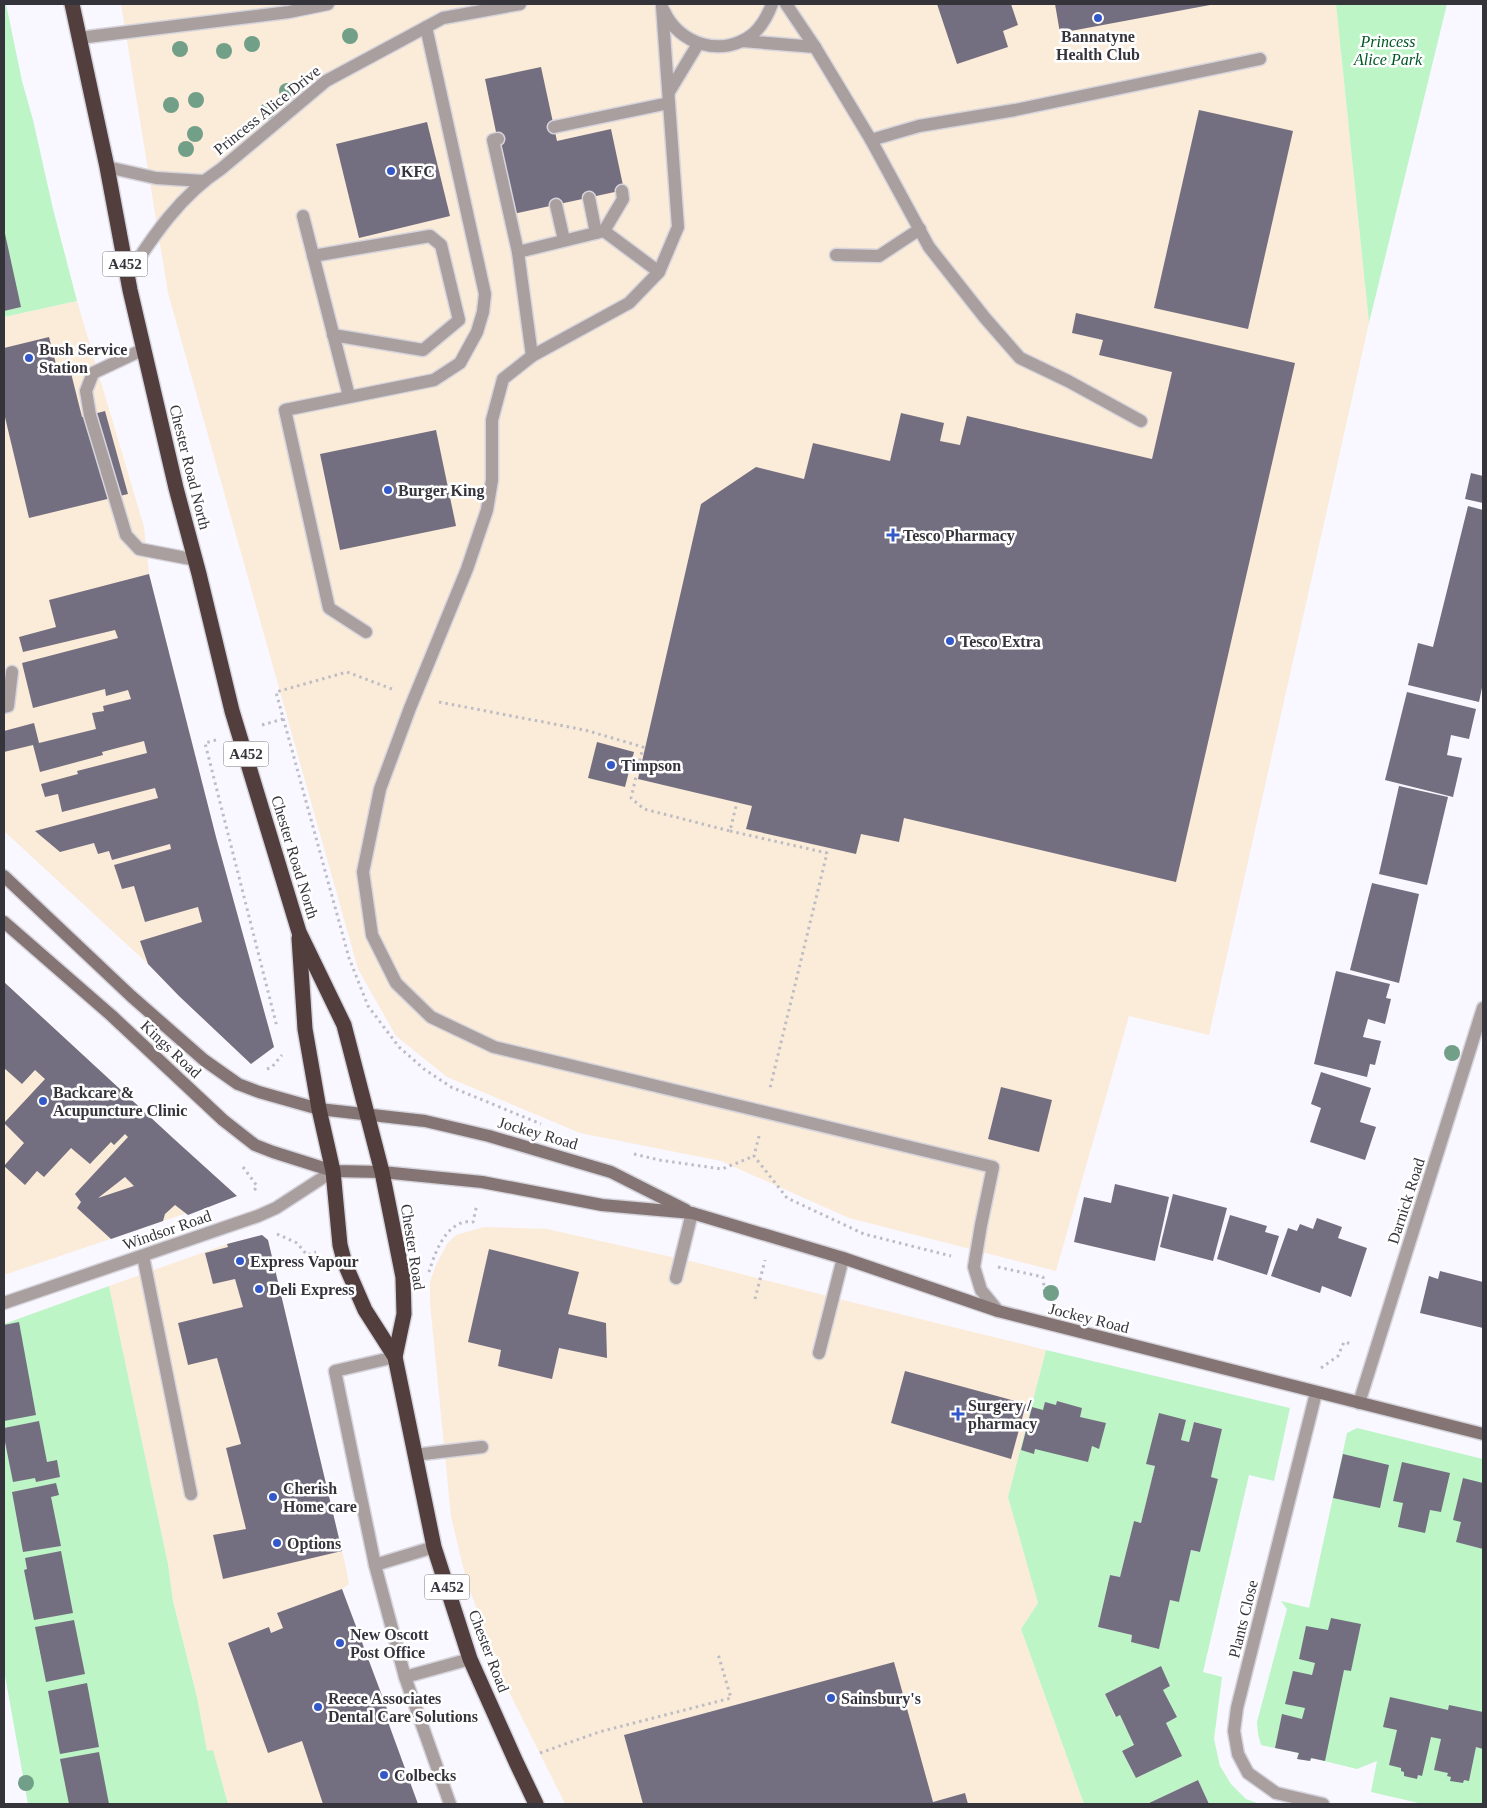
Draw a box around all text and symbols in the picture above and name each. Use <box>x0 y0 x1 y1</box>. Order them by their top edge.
marker: Bannatyne Health Club <box>1092 12 1104 24</box>
place label: Bannatyne Health Club <box>1056 28 1140 63</box>
park label: Princess Alice Park <box>1353 33 1423 68</box>
street label: Princess Alice Drive <box>211 62 323 158</box>
place label: KFC <box>401 163 435 180</box>
marker: KFC <box>385 165 397 177</box>
road number: A452 <box>102 252 148 276</box>
place label: Bush Service Station <box>39 341 127 376</box>
marker: Bush Service Station <box>23 352 35 364</box>
street label: Chester Road North <box>166 403 214 531</box>
place label: Burger King <box>398 482 484 500</box>
marker: Burger King <box>382 484 394 496</box>
place label: Tesco Pharmacy <box>903 527 1015 545</box>
marker: Tesco Pharmacy <box>887 529 899 541</box>
place label: Tesco Extra <box>960 633 1041 650</box>
marker: Tesco Extra <box>944 635 956 647</box>
road number: A452 <box>224 742 268 766</box>
place label: Timpson <box>621 757 681 775</box>
marker: Timpson <box>605 759 617 771</box>
street label: Chester Road North <box>268 793 322 921</box>
street label: Kings Road <box>137 1017 205 1082</box>
place label: Backcare & Acupuncture Clinic <box>53 1084 187 1120</box>
marker: Backcare & Acupuncture Clinic <box>37 1095 49 1107</box>
street label: Jockey Road <box>496 1114 580 1153</box>
street label: Darnick Road <box>1384 1156 1428 1246</box>
street label: Chester Road <box>398 1203 428 1291</box>
street label: Windsor Road <box>121 1207 213 1253</box>
place label: Express Vapour <box>250 1253 359 1271</box>
marker: Express Vapour <box>234 1255 246 1267</box>
place label: Deli Express <box>269 1281 354 1299</box>
marker: Deli Express <box>253 1283 265 1295</box>
street label: Jockey Road <box>1047 1300 1131 1337</box>
place label: Surgery / pharmacy <box>968 1397 1037 1433</box>
marker: Surgery / pharmacy <box>952 1408 964 1420</box>
place label: Cherish Home care <box>283 1480 357 1515</box>
marker: Cherish Home care <box>267 1491 279 1503</box>
place label: Options <box>287 1535 341 1553</box>
marker: Options <box>271 1537 283 1549</box>
road number: A452 <box>424 1574 470 1600</box>
street label: Plants Close <box>1225 1578 1261 1660</box>
street label: Chester Road <box>466 1608 512 1694</box>
place label: New Oscott Post Office <box>350 1626 429 1661</box>
marker: New Oscott Post Office <box>334 1637 346 1649</box>
place label: Reece Associates Dental Care Solutions <box>328 1690 478 1725</box>
place label: Sainsbury's <box>841 1690 921 1708</box>
marker: Sainsbury's <box>825 1692 837 1704</box>
marker: Reece Associates Dental Care Solutions <box>312 1701 324 1713</box>
place label: Colbecks <box>394 1767 456 1784</box>
marker: Colbecks <box>378 1769 390 1781</box>

